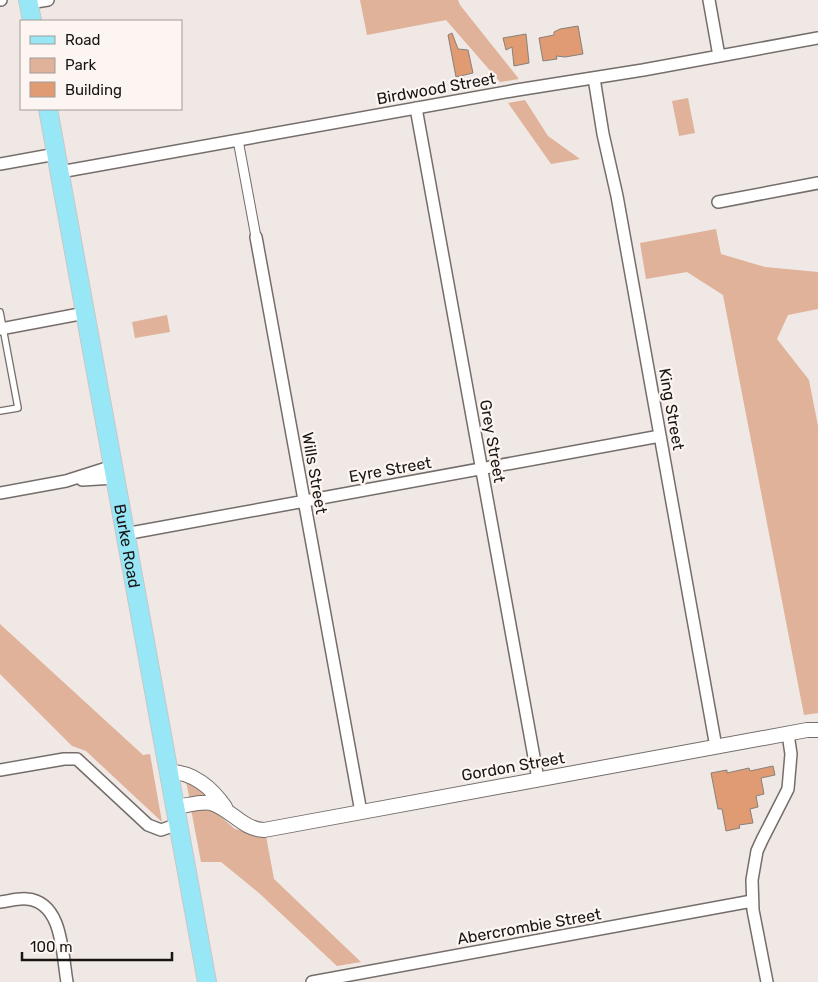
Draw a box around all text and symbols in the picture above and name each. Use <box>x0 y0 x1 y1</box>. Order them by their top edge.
legend <box>20 20 182 110</box>
text: Road <box>65 31 101 49</box>
text: Park <box>65 56 96 74</box>
street label: Birdwood Street <box>375 69 497 108</box>
text: Building <box>65 81 122 99</box>
street label: King Street <box>655 367 688 452</box>
street label: Grey Street <box>476 398 509 484</box>
street label: Wills Street <box>298 431 331 516</box>
street label: Eyre Street <box>347 453 433 486</box>
street label: Burke Road <box>110 502 144 589</box>
street label: Gordon Street <box>460 748 566 785</box>
street label: Abercrombie Street <box>456 904 603 949</box>
scale bar <box>22 930 172 962</box>
text: 100 m <box>30 938 72 956</box>

